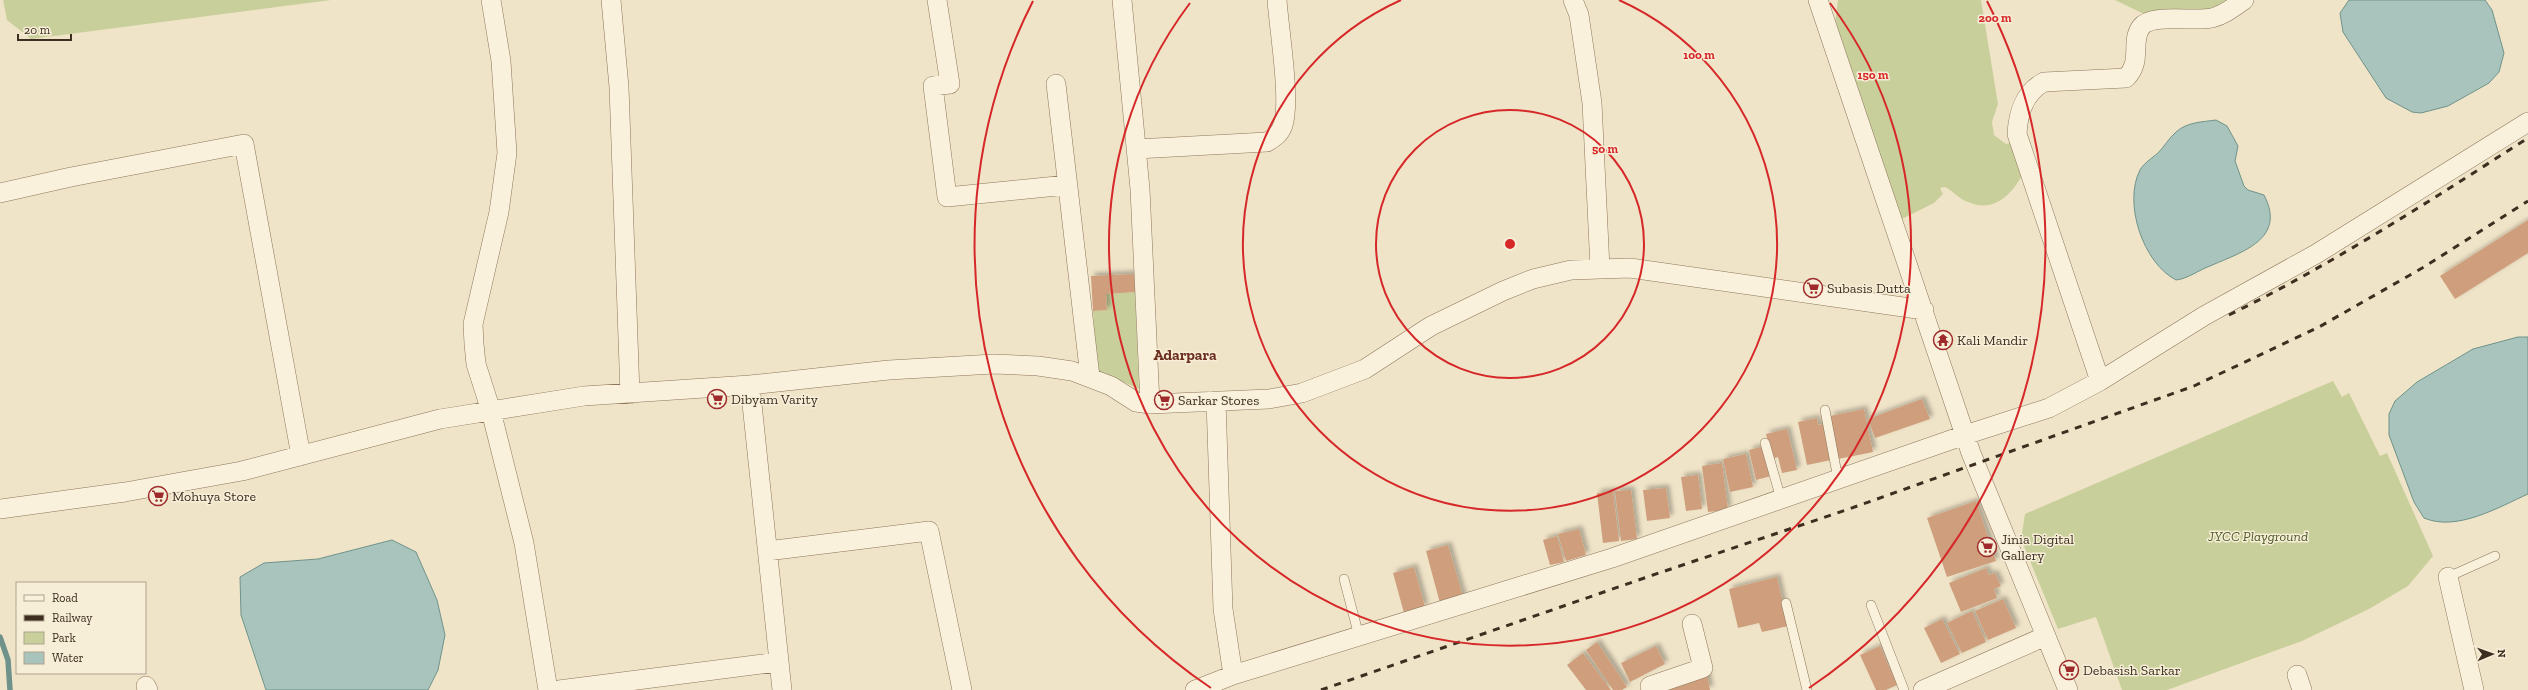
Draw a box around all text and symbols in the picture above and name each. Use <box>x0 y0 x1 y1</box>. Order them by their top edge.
text: 200 m <box>1978 11 2012 25</box>
scale bar <box>18 16 71 42</box>
text: 20 m <box>24 23 51 37</box>
text: 100 m <box>1683 48 1715 62</box>
text: 150 m <box>1858 68 1889 82</box>
text: 50 m <box>1592 142 1618 156</box>
centre of rings <box>1503 237 1517 251</box>
supermarket icon: Subasis Dutta <box>1802 277 1824 299</box>
place label: Subasis Dutta <box>1827 280 1911 297</box>
temple icon: Kali Mandir <box>1932 329 1954 351</box>
place label: Kali Mandir <box>1957 332 2028 349</box>
district label: Adarpara <box>1153 346 1217 364</box>
supermarket icon: Dibyam Varity <box>706 388 728 410</box>
supermarket icon: Sarkar Stores <box>1153 389 1175 411</box>
place label: Dibyam Varity <box>731 391 819 408</box>
place label: Sarkar Stores <box>1178 392 1259 409</box>
supermarket icon: Mohuya Store <box>147 485 169 507</box>
place label: Mohuya Store <box>172 488 257 505</box>
park label: JYCC Playground <box>2207 528 2308 545</box>
place label: Jinia Digital Gallery <box>2001 531 2074 564</box>
supermarket icon: Jinia Digital Gallery <box>1976 536 1998 558</box>
legend <box>16 582 146 674</box>
text: Road <box>52 591 78 605</box>
text: Railway <box>52 611 93 625</box>
text: Park <box>52 631 77 645</box>
north arrow <box>2472 634 2512 674</box>
text: N <box>2495 649 2508 659</box>
text: Water <box>52 651 84 665</box>
supermarket icon: Debasish Sarkar <box>2058 659 2080 681</box>
place label: Debasish Sarkar <box>2083 662 2181 679</box>

